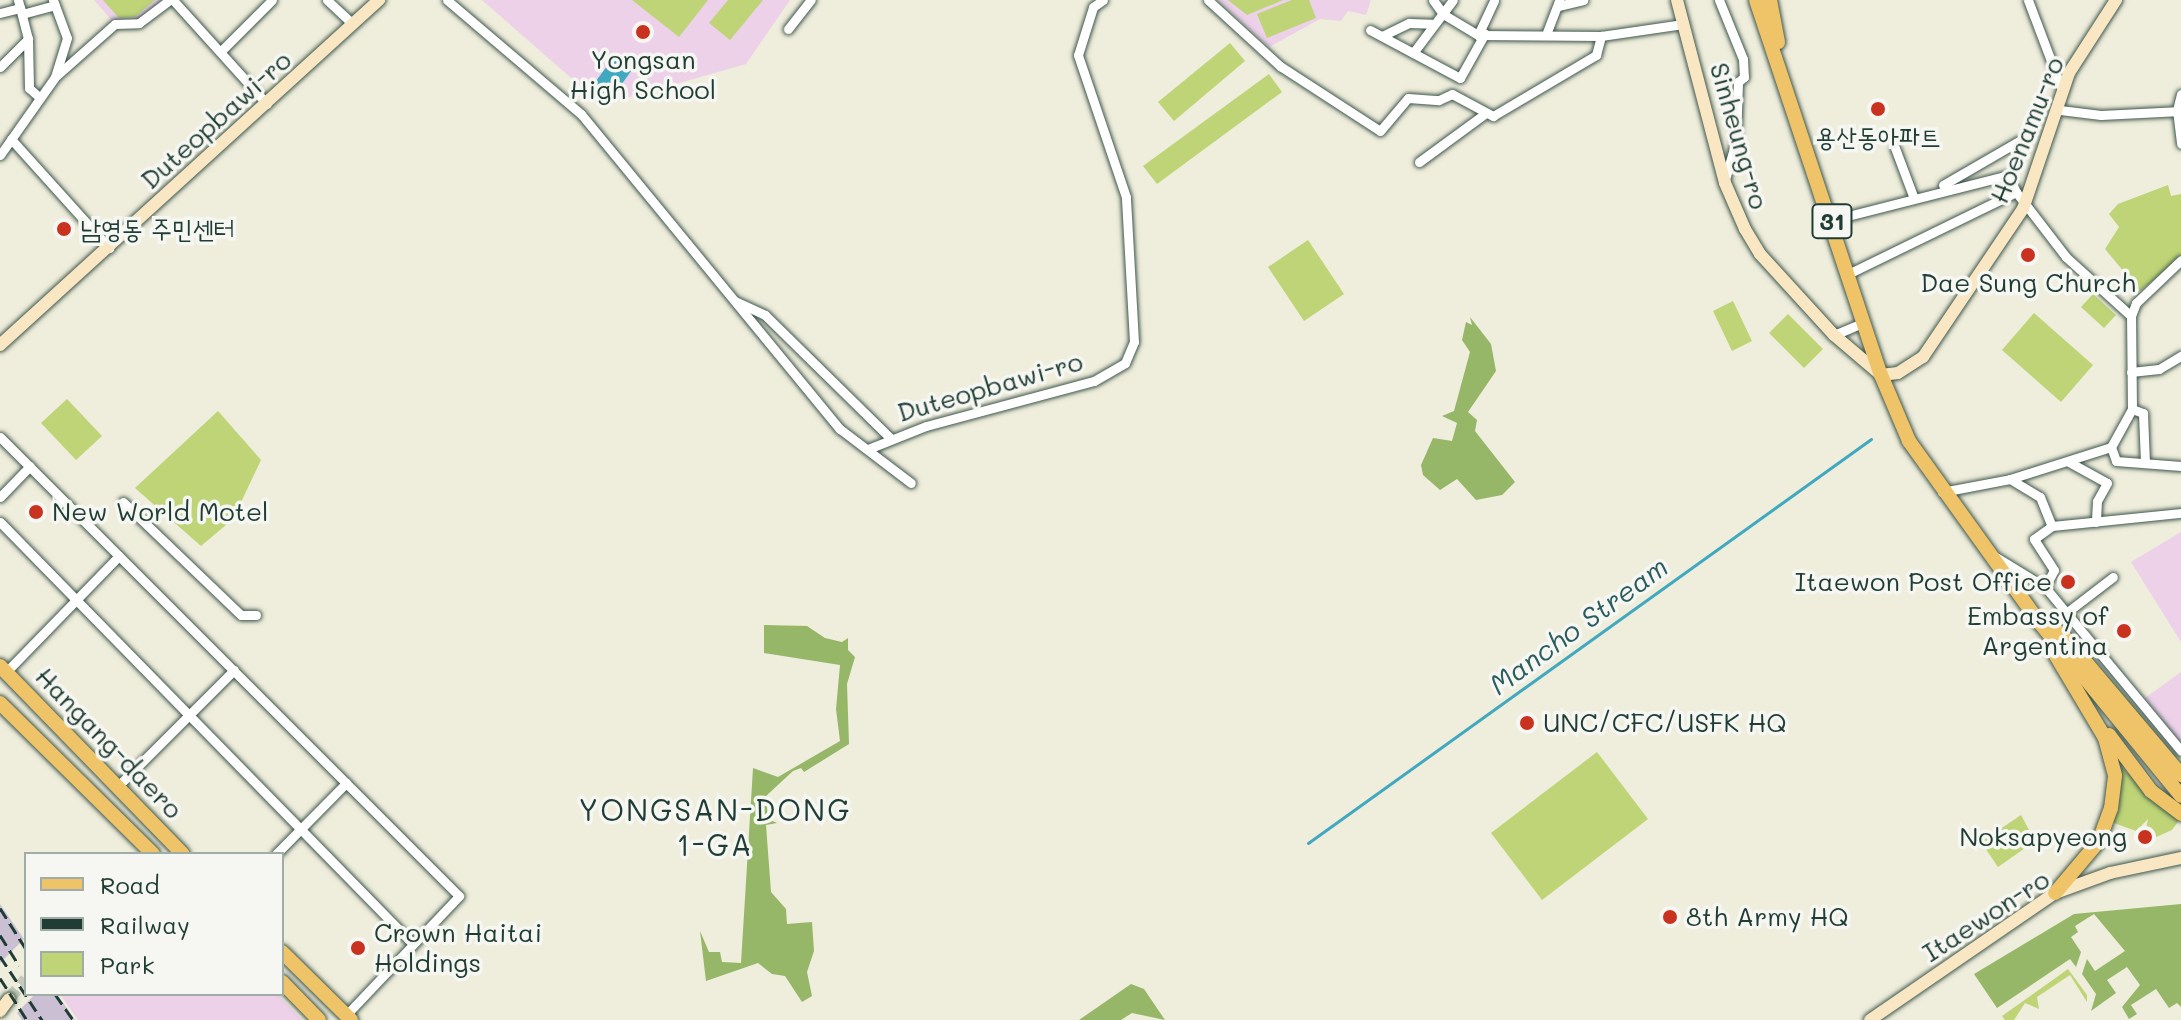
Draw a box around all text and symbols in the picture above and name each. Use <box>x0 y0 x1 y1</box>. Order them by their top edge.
marker: Yongsan High School <box>634 23 652 41</box>
street label: Duteopbawi-ro <box>134 44 298 196</box>
place label: Yongsan High School <box>570 44 716 106</box>
street label: Hoenamu-ro <box>1983 52 2071 208</box>
street label: Sinheung-ro <box>1703 59 1775 213</box>
marker: 용산동아파트 <box>1869 100 1887 118</box>
place label: 용산동아파트 <box>1815 121 1941 153</box>
road number: 31 <box>1810 201 1854 241</box>
place label: 남영동 주민센터 <box>80 213 235 245</box>
marker: 남영동 주민센터 <box>55 220 73 238</box>
marker: Dae Sung Church <box>2019 246 2037 264</box>
place label: Dae Sung Church <box>1920 267 2136 299</box>
street label: Duteopbawi-ro <box>894 346 1086 428</box>
place label: New World Motel <box>52 496 269 528</box>
marker: New World Motel <box>27 503 45 521</box>
water label: Mancho Stream <box>1482 549 1674 701</box>
place label: Itaewon Post Office <box>1795 566 2052 598</box>
marker: Itaewon Post Office <box>2059 573 2077 591</box>
place label: Embassy of Argentina <box>1967 600 2108 662</box>
marker: Embassy of Argentina <box>2115 622 2133 640</box>
street label: Hangang-daero <box>29 661 189 825</box>
place label: UNC/CFC/USFK HQ <box>1543 707 1787 739</box>
marker: UNC/CFC/USFK HQ <box>1518 714 1536 732</box>
district label: YONGSAN-DONG 1-GA <box>579 791 851 862</box>
place label: Noksapyeong <box>1959 821 2127 853</box>
marker: Noksapyeong <box>2134 826 2156 848</box>
legend <box>24 852 284 996</box>
street label: Itaewon-ro <box>1917 864 2055 968</box>
text: Road <box>100 869 160 900</box>
place label: 8th Army HQ <box>1686 901 1849 933</box>
marker: 8th Army HQ <box>1661 908 1679 926</box>
text: Railway <box>100 909 190 940</box>
place label: Crown Haitai Holdings <box>374 917 542 978</box>
marker: Crown Haitai Holdings <box>349 939 367 957</box>
text: Park <box>100 949 154 980</box>

